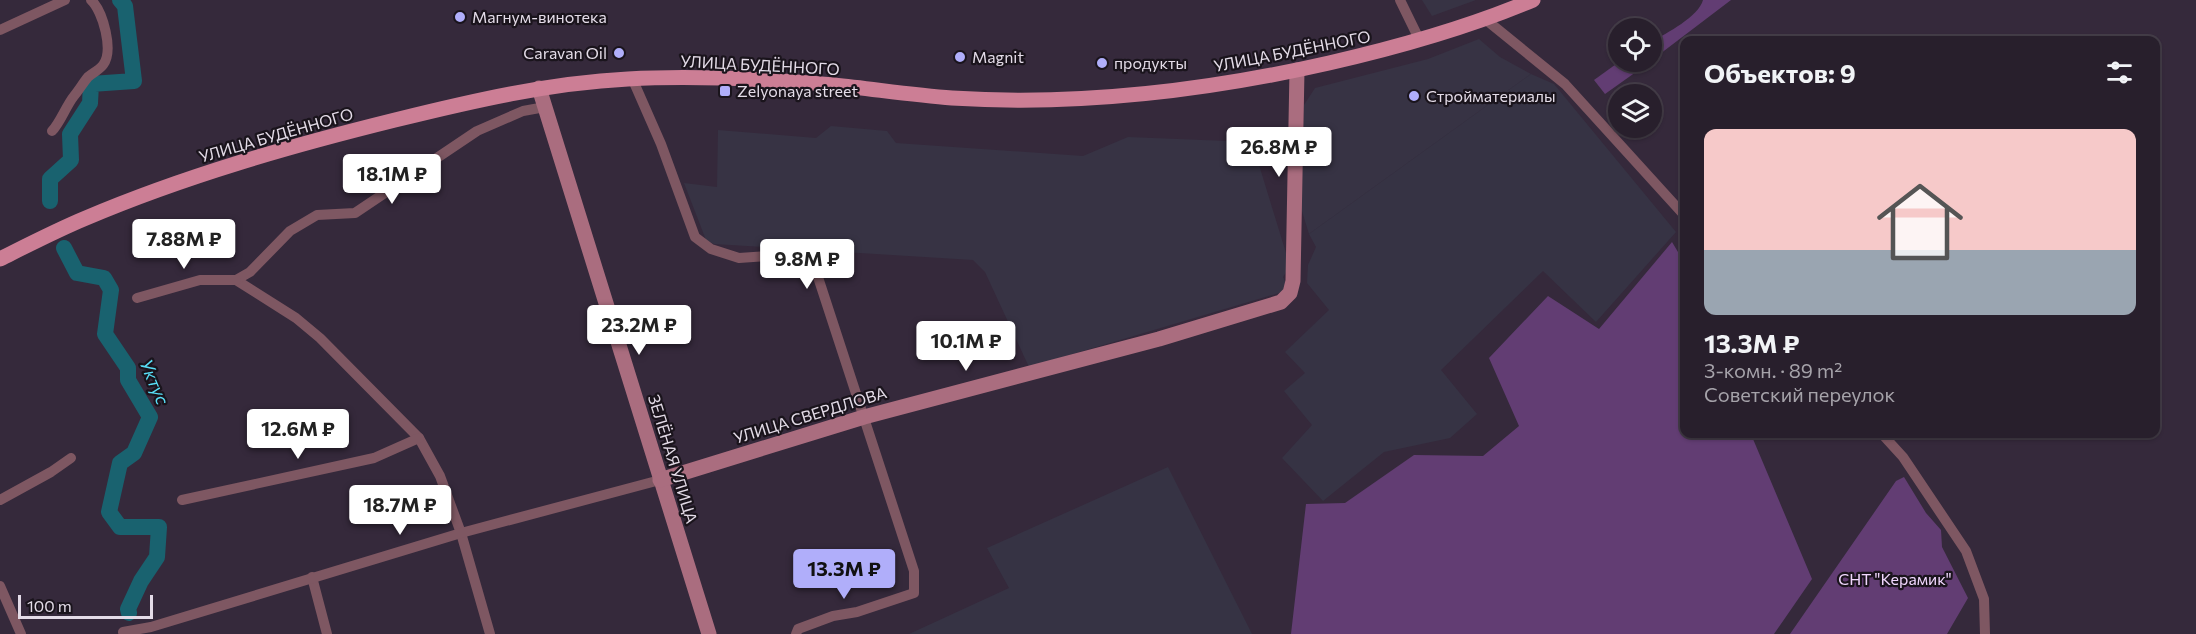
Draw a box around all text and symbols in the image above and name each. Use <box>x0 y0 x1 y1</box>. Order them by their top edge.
place label: Магнум-винотека <box>472 7 607 26</box>
marker: Магнум-винотека <box>453 10 467 24</box>
map controls <box>1608 18 1662 138</box>
button: locate <box>1608 18 1662 72</box>
street label: УЛИЦА БУДЁННОГО <box>1212 26 1372 75</box>
place label: Caravan Oil <box>523 43 607 62</box>
marker: Caravan Oil <box>612 46 626 60</box>
place label: Magnit <box>972 47 1024 66</box>
marker: Magnit <box>953 50 967 64</box>
street label: УЛИЦА БУДЁННОГО <box>680 51 840 78</box>
place label: продукты <box>1114 53 1187 72</box>
marker: продукты <box>1095 56 1109 70</box>
icon: filters <box>2103 56 2136 89</box>
text: Объектов: 9 <box>1704 57 1856 88</box>
place label: Zelyonaya street <box>737 81 858 100</box>
marker: Zelyonaya street <box>718 84 732 98</box>
button: layers <box>1608 84 1662 138</box>
place label: Стройматериалы <box>1426 86 1556 105</box>
marker: Стройматериалы <box>1407 89 1421 103</box>
street label: УЛИЦА БУДЁННОГО <box>197 103 355 166</box>
pin: 26.8M ₽ <box>1224 127 1334 178</box>
text: 26.8M ₽ <box>1241 134 1317 158</box>
pin: 18.1M ₽ <box>337 154 447 205</box>
text: 18.1M ₽ <box>357 161 427 185</box>
icon: home <box>1866 168 1974 276</box>
pin: 7.88M ₽ <box>129 219 239 270</box>
text: 7.88M ₽ <box>146 226 222 250</box>
pin: 9.8M ₽ <box>758 239 856 290</box>
text: 9.8M ₽ <box>774 246 840 270</box>
pin: 23.2M ₽ <box>584 305 694 356</box>
text: 23.2M ₽ <box>601 312 677 336</box>
pin: 10.1M ₽ <box>911 321 1021 372</box>
text: 13.3M ₽ <box>1704 327 1800 358</box>
text: 10.1M ₽ <box>930 328 1002 352</box>
water label: Уктус <box>136 356 174 408</box>
text: 3-комн. · 89 m² <box>1704 358 1842 382</box>
street label: УЛИЦА СВЕРДЛОВА <box>731 382 889 447</box>
text: Советский переулок <box>1704 382 1895 406</box>
street label: ЗЕЛЁНАЯ УЛИЦА <box>645 392 702 526</box>
pin: 12.6M ₽ <box>243 409 353 460</box>
text: 12.6M ₽ <box>261 416 335 440</box>
pin: 18.7M ₽ <box>345 485 455 536</box>
text: 18.7M ₽ <box>363 492 437 516</box>
pin: 13.3M ₽ <box>789 549 899 600</box>
text: 13.3M ₽ <box>807 556 881 580</box>
park label: СНТ "Керамик" <box>1838 569 1952 588</box>
scale bar <box>18 592 153 620</box>
text: 100 m <box>27 596 72 615</box>

